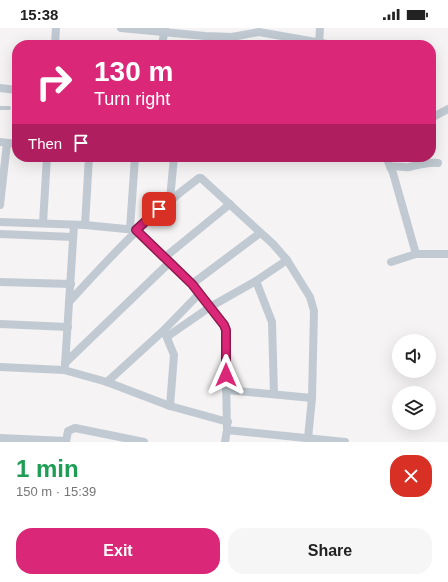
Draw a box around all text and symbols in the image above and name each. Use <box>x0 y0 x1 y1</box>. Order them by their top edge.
text: 15:38 <box>20 6 58 23</box>
icon: right <box>28 56 80 108</box>
text: 130 m <box>94 56 173 87</box>
text: Turn right <box>94 89 170 109</box>
icon: arrive <box>70 132 92 154</box>
text: Then <box>28 135 62 152</box>
pin <box>142 192 176 226</box>
icon: arrive <box>148 198 170 220</box>
map controls <box>392 334 436 430</box>
button: sound <box>392 334 436 378</box>
position arrow <box>205 354 247 396</box>
button: layers <box>392 386 436 430</box>
text: 1 min <box>16 455 79 482</box>
button: close <box>390 455 432 497</box>
text: 150 m · 15:39 <box>16 484 96 499</box>
button: Exit <box>16 528 220 574</box>
button: Share <box>228 528 432 574</box>

